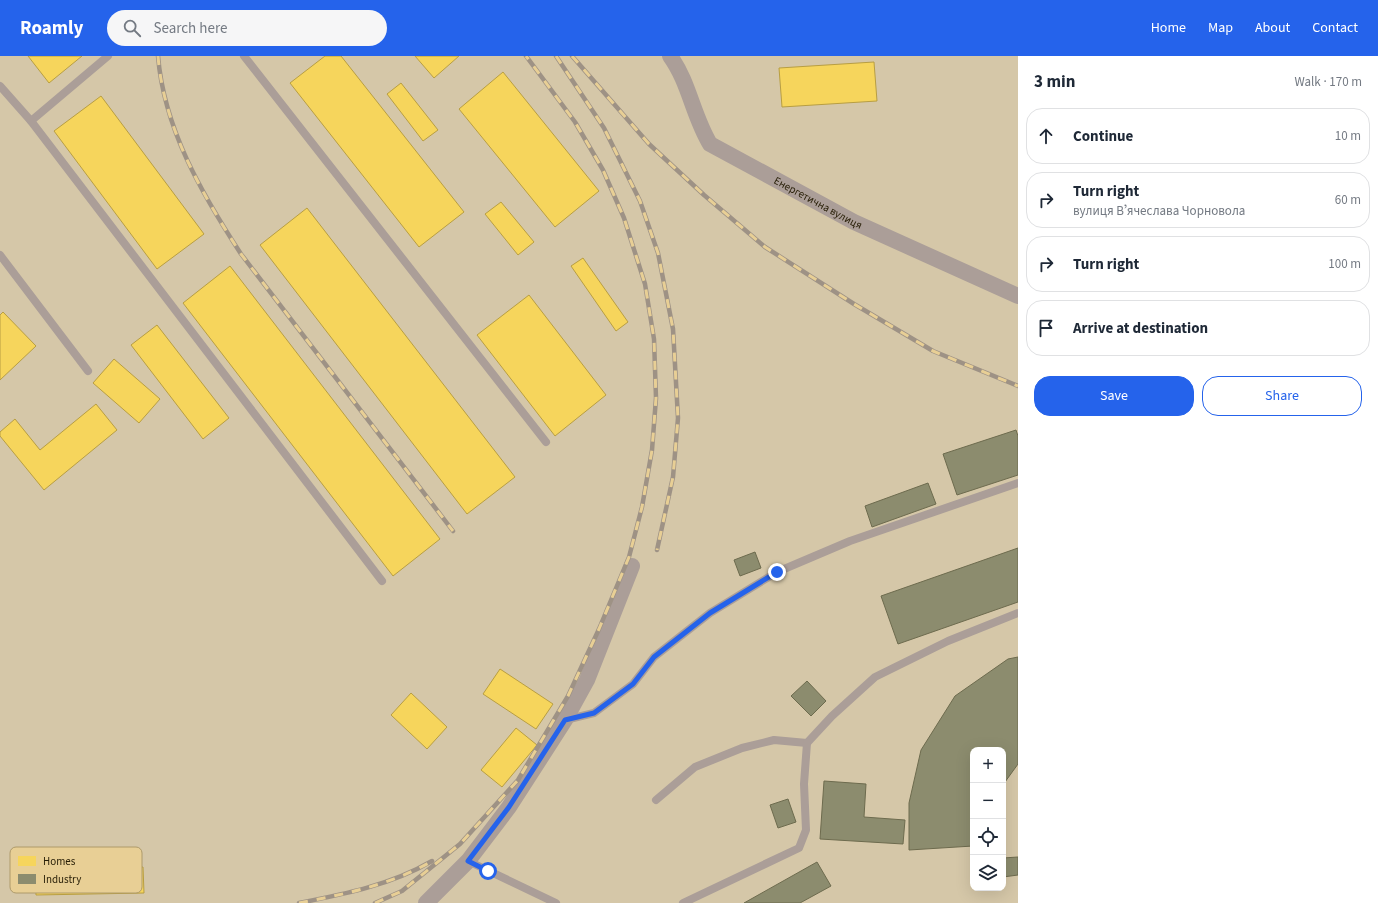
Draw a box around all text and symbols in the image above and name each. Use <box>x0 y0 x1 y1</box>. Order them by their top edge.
search box <box>107 10 387 46</box>
text: Roamly <box>20 15 83 42</box>
icon: search <box>121 17 143 39</box>
text: Search here <box>153 18 227 39</box>
text: Home <box>1151 18 1186 38</box>
text: Map <box>1208 18 1233 38</box>
text: About <box>1255 18 1290 38</box>
text: Contact <box>1312 18 1358 38</box>
text: 3 min <box>1034 70 1075 94</box>
text: Walk · 170 m <box>1294 73 1362 91</box>
icon: ahead <box>1035 125 1057 147</box>
text: Continue <box>1073 126 1133 147</box>
text: 10 m <box>1335 127 1361 145</box>
street label: Енергетична вулиця <box>771 173 865 232</box>
text: Turn right <box>1073 181 1139 202</box>
icon: right <box>1035 189 1057 211</box>
text: 60 m <box>1335 191 1361 209</box>
text: вулиця Вʼячеслава Чорновола <box>1073 202 1245 220</box>
icon: right <box>1035 253 1057 275</box>
text: Turn right <box>1073 254 1139 275</box>
text: 100 m <box>1328 255 1361 273</box>
icon: arrive <box>1035 317 1057 339</box>
text: Arrive at destination <box>1073 318 1208 339</box>
button: Save <box>1034 376 1194 416</box>
button: Share <box>1202 376 1362 416</box>
route end <box>768 563 786 581</box>
map controls <box>970 747 1006 891</box>
button: + <box>970 747 1006 783</box>
button: − <box>970 783 1006 819</box>
button: locate <box>970 819 1006 855</box>
legend <box>10 847 142 893</box>
text: Homes <box>43 854 76 869</box>
button: layers <box>970 855 1006 891</box>
route start <box>479 862 497 880</box>
text: Industry <box>43 872 81 887</box>

